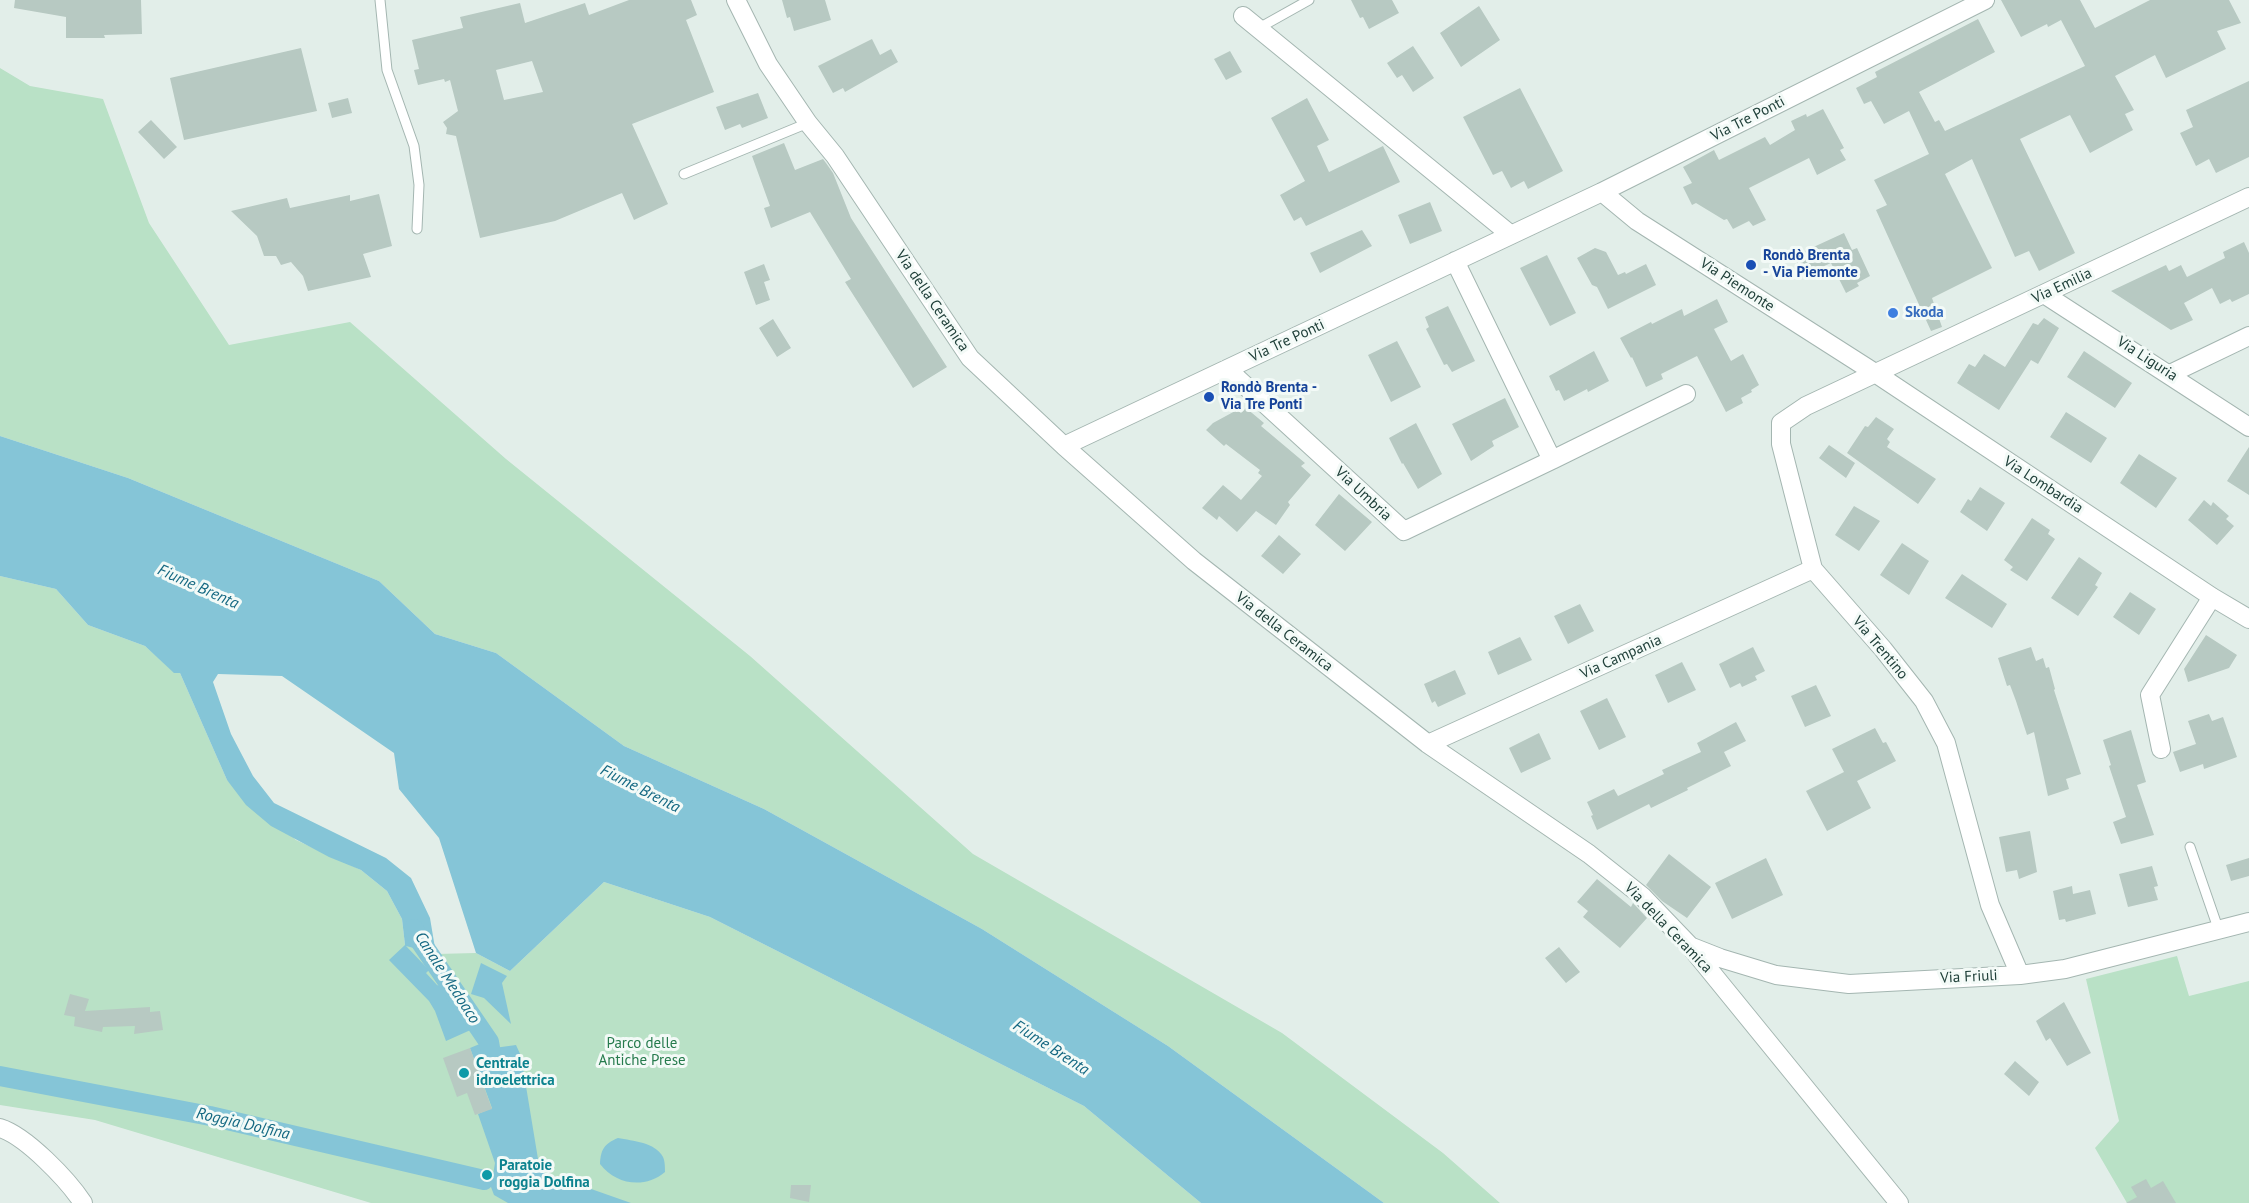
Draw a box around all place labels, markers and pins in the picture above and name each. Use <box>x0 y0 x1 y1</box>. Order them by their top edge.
place label: Rondò Brenta - Via Piemonte <box>1763 247 1858 282</box>
marker: Rondò Brenta - Via Piemonte <box>1744 258 1758 272</box>
place label: Skoda <box>1905 304 1944 322</box>
marker: Skoda <box>1886 306 1900 320</box>
place label: Rondò Brenta - Via Tre Ponti <box>1221 379 1317 414</box>
marker: Rondò Brenta - Via Tre Ponti <box>1202 390 1216 404</box>
place label: Centrale idroelettrica <box>476 1055 555 1090</box>
marker: Centrale idroelettrica <box>457 1066 471 1080</box>
place label: Paratoie roggia Dolfina <box>499 1157 590 1192</box>
marker: Paratoie roggia Dolfina <box>480 1168 494 1182</box>

